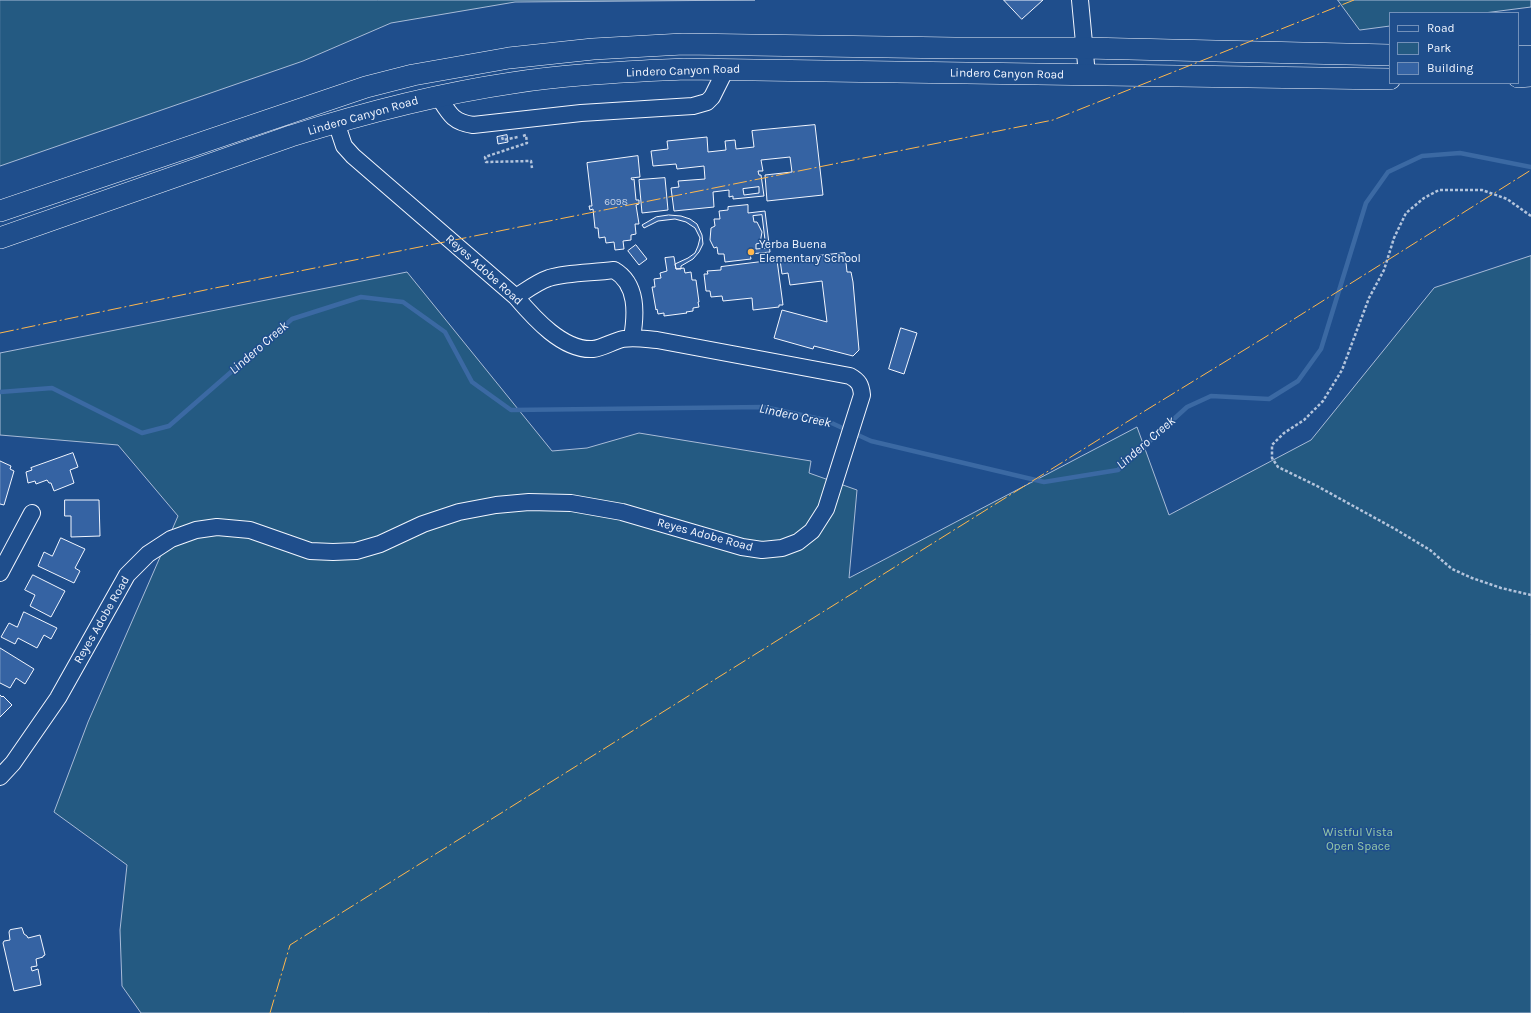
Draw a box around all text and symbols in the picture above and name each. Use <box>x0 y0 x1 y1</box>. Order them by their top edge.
legend <box>1389 12 1519 84</box>
text: Road <box>1427 21 1455 35</box>
text: Park <box>1427 41 1451 55</box>
text: Building <box>1427 61 1473 75</box>
street label: Lindero Canyon Road <box>626 62 740 80</box>
street label: Lindero Canyon Road <box>950 66 1064 82</box>
street label: Lindero Canyon Road <box>306 93 420 139</box>
house number: 6098 <box>604 196 628 208</box>
street label: Reyes Adobe Road <box>442 232 526 308</box>
place label: Yerba Buena Elementary School <box>759 238 861 266</box>
marker: Yerba Buena Elementary School <box>746 247 756 257</box>
water label: Lindero Creek <box>226 318 292 378</box>
water label: Lindero Creek <box>758 401 832 431</box>
water label: Lindero Creek <box>1113 413 1179 473</box>
street label: Reyes Adobe Road <box>655 515 755 555</box>
street label: Reyes Adobe Road <box>71 574 133 666</box>
park label: Wistful Vista Open Space <box>1323 826 1393 854</box>

